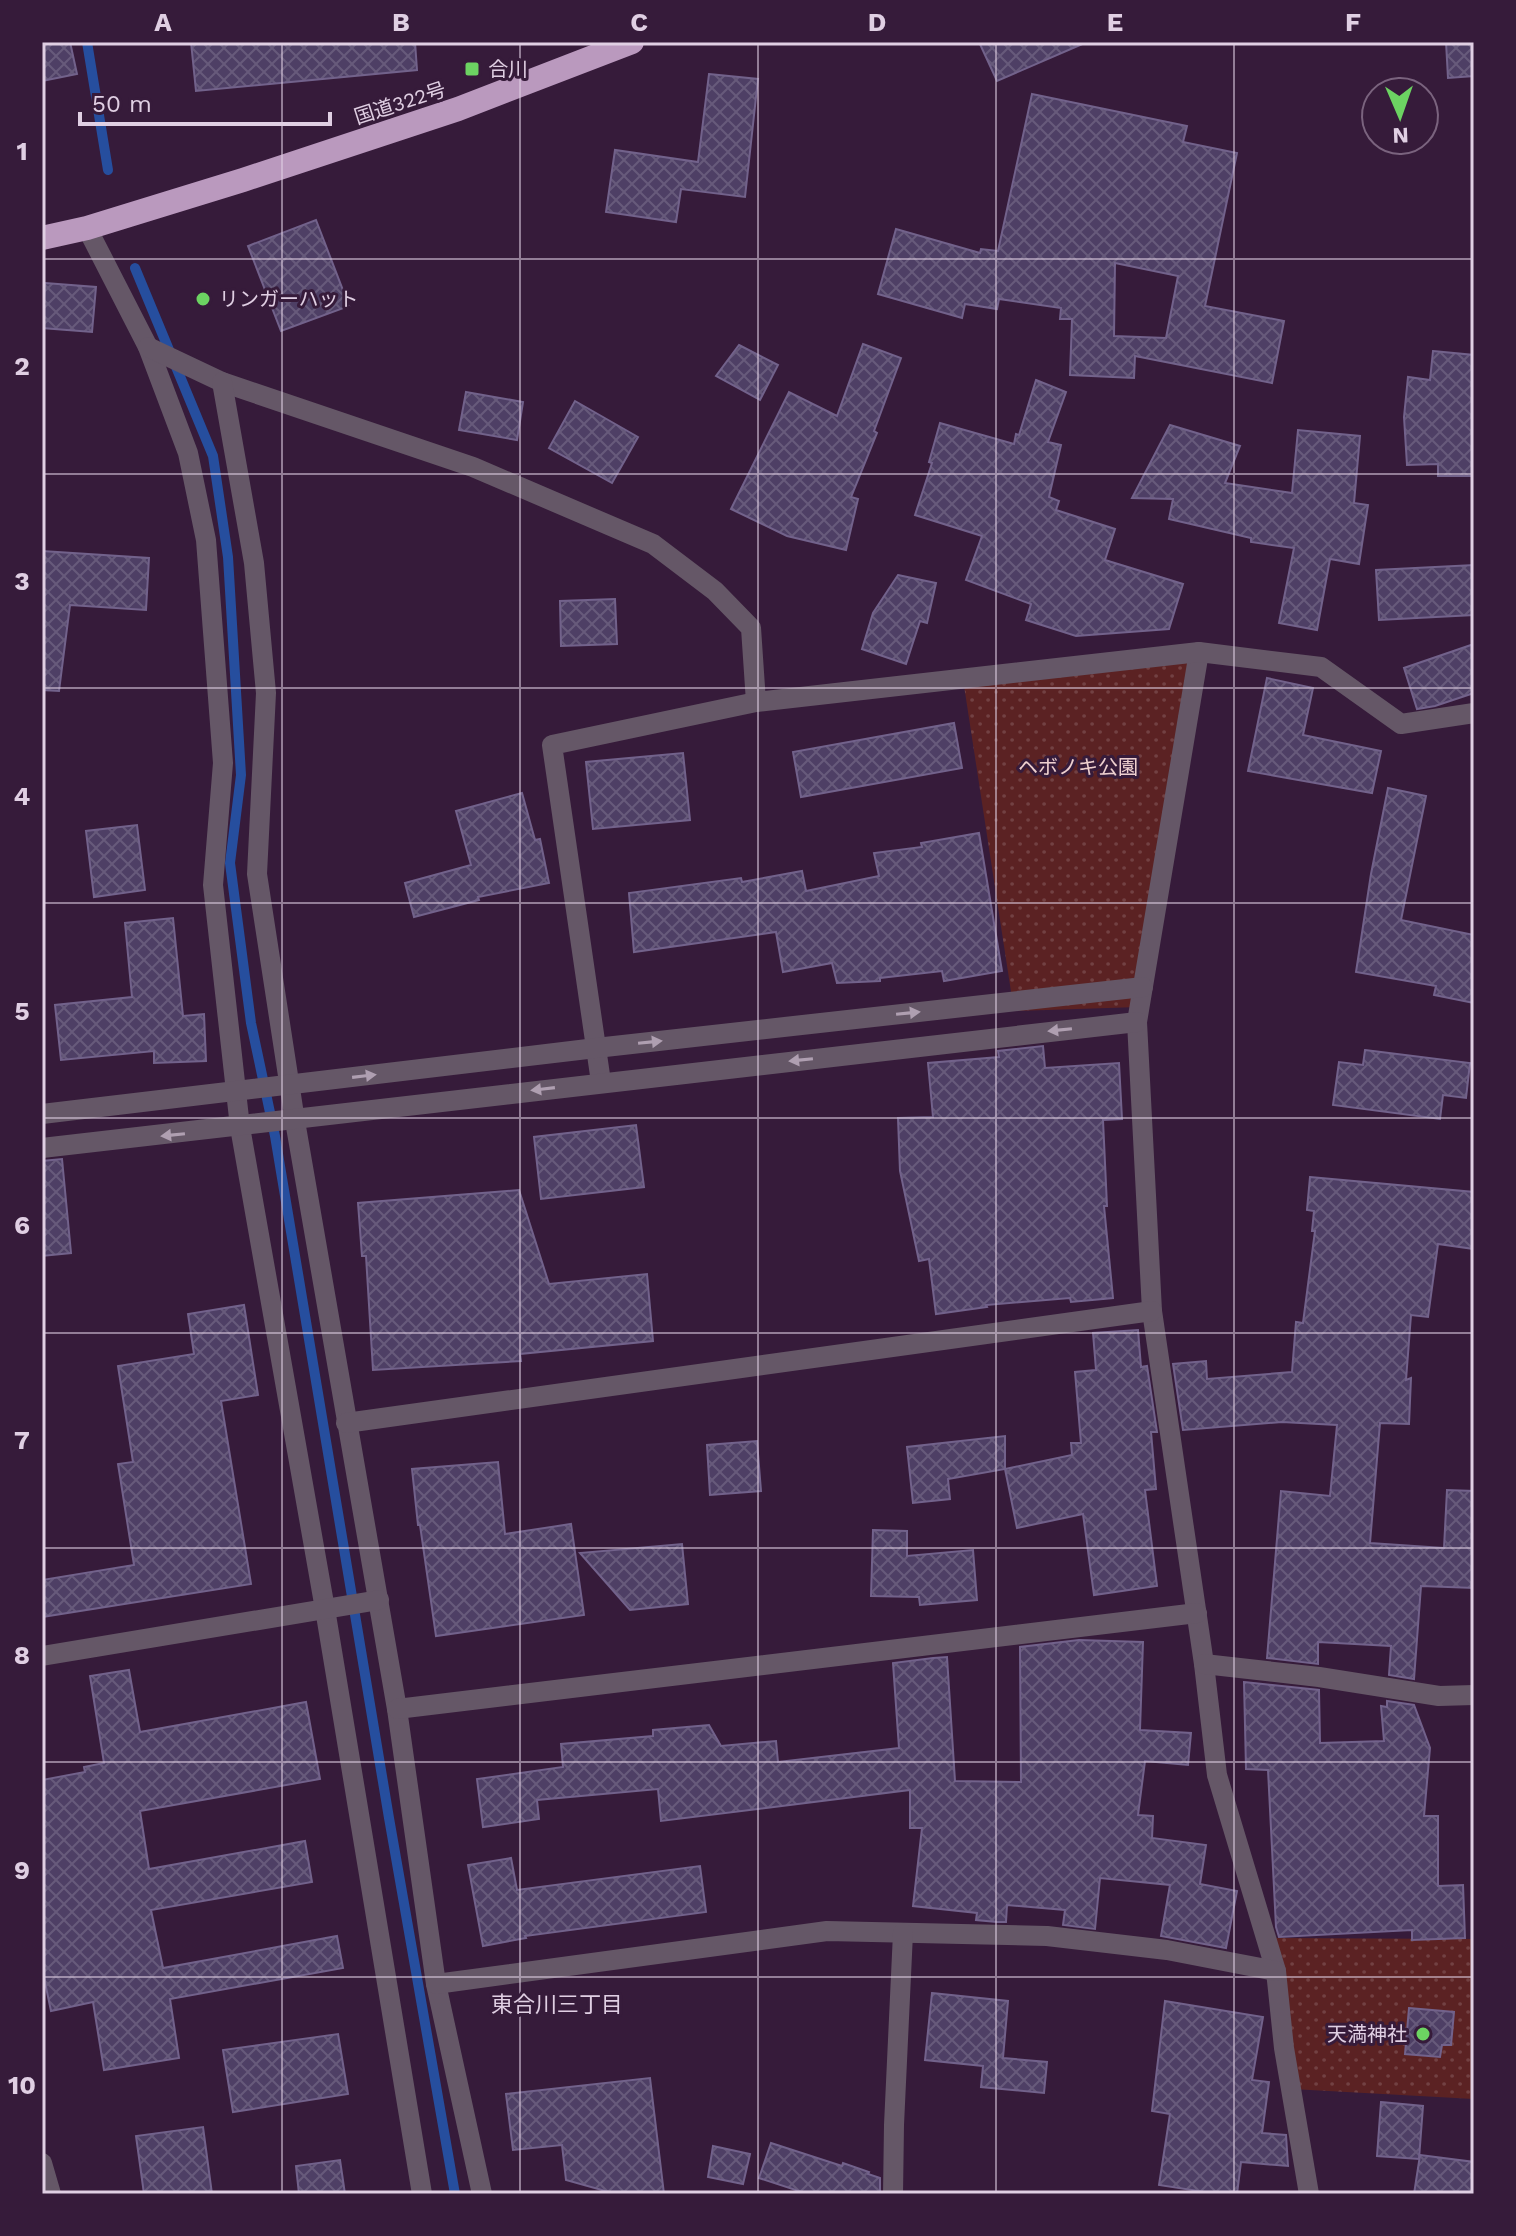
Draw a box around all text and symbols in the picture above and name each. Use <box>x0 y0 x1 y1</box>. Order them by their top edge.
text: A <box>154 7 172 37</box>
text: B <box>392 7 410 37</box>
text: C <box>630 7 648 37</box>
text: D <box>868 7 886 37</box>
text: E <box>1107 7 1123 37</box>
text: F <box>1345 7 1361 37</box>
place label: 合川 <box>488 57 528 81</box>
marker: 合川 <box>463 60 481 78</box>
scale bar <box>80 76 330 126</box>
north arrow <box>1360 76 1440 156</box>
street label: 国道322号 <box>351 77 449 129</box>
text: 50 m <box>92 90 152 118</box>
text: N <box>1392 123 1409 148</box>
text: 1 <box>16 136 28 166</box>
place label: リンガーハット <box>219 287 359 311</box>
marker: リンガーハット <box>194 290 212 308</box>
text: 2 <box>14 351 30 381</box>
text: 3 <box>14 566 30 596</box>
park label: ヘボノキ公園 <box>1018 755 1138 779</box>
text: 4 <box>14 781 31 811</box>
text: 5 <box>14 996 30 1026</box>
one-way arrow <box>896 1007 921 1020</box>
one-way arrow <box>1047 1024 1072 1037</box>
one-way arrow <box>638 1035 663 1048</box>
one-way arrow <box>788 1053 813 1066</box>
one-way arrow <box>352 1069 377 1082</box>
one-way arrow <box>530 1083 555 1096</box>
one-way arrow <box>160 1128 185 1141</box>
text: 6 <box>14 1210 30 1240</box>
text: 7 <box>14 1425 30 1455</box>
text: 8 <box>14 1640 30 1670</box>
text: 9 <box>14 1855 30 1885</box>
district label: 東合川三丁目 <box>491 1992 623 2017</box>
place label: 天満神社 <box>1327 2022 1407 2046</box>
marker: 天満神社 <box>1414 2025 1432 2043</box>
text: 10 <box>8 2070 36 2100</box>

